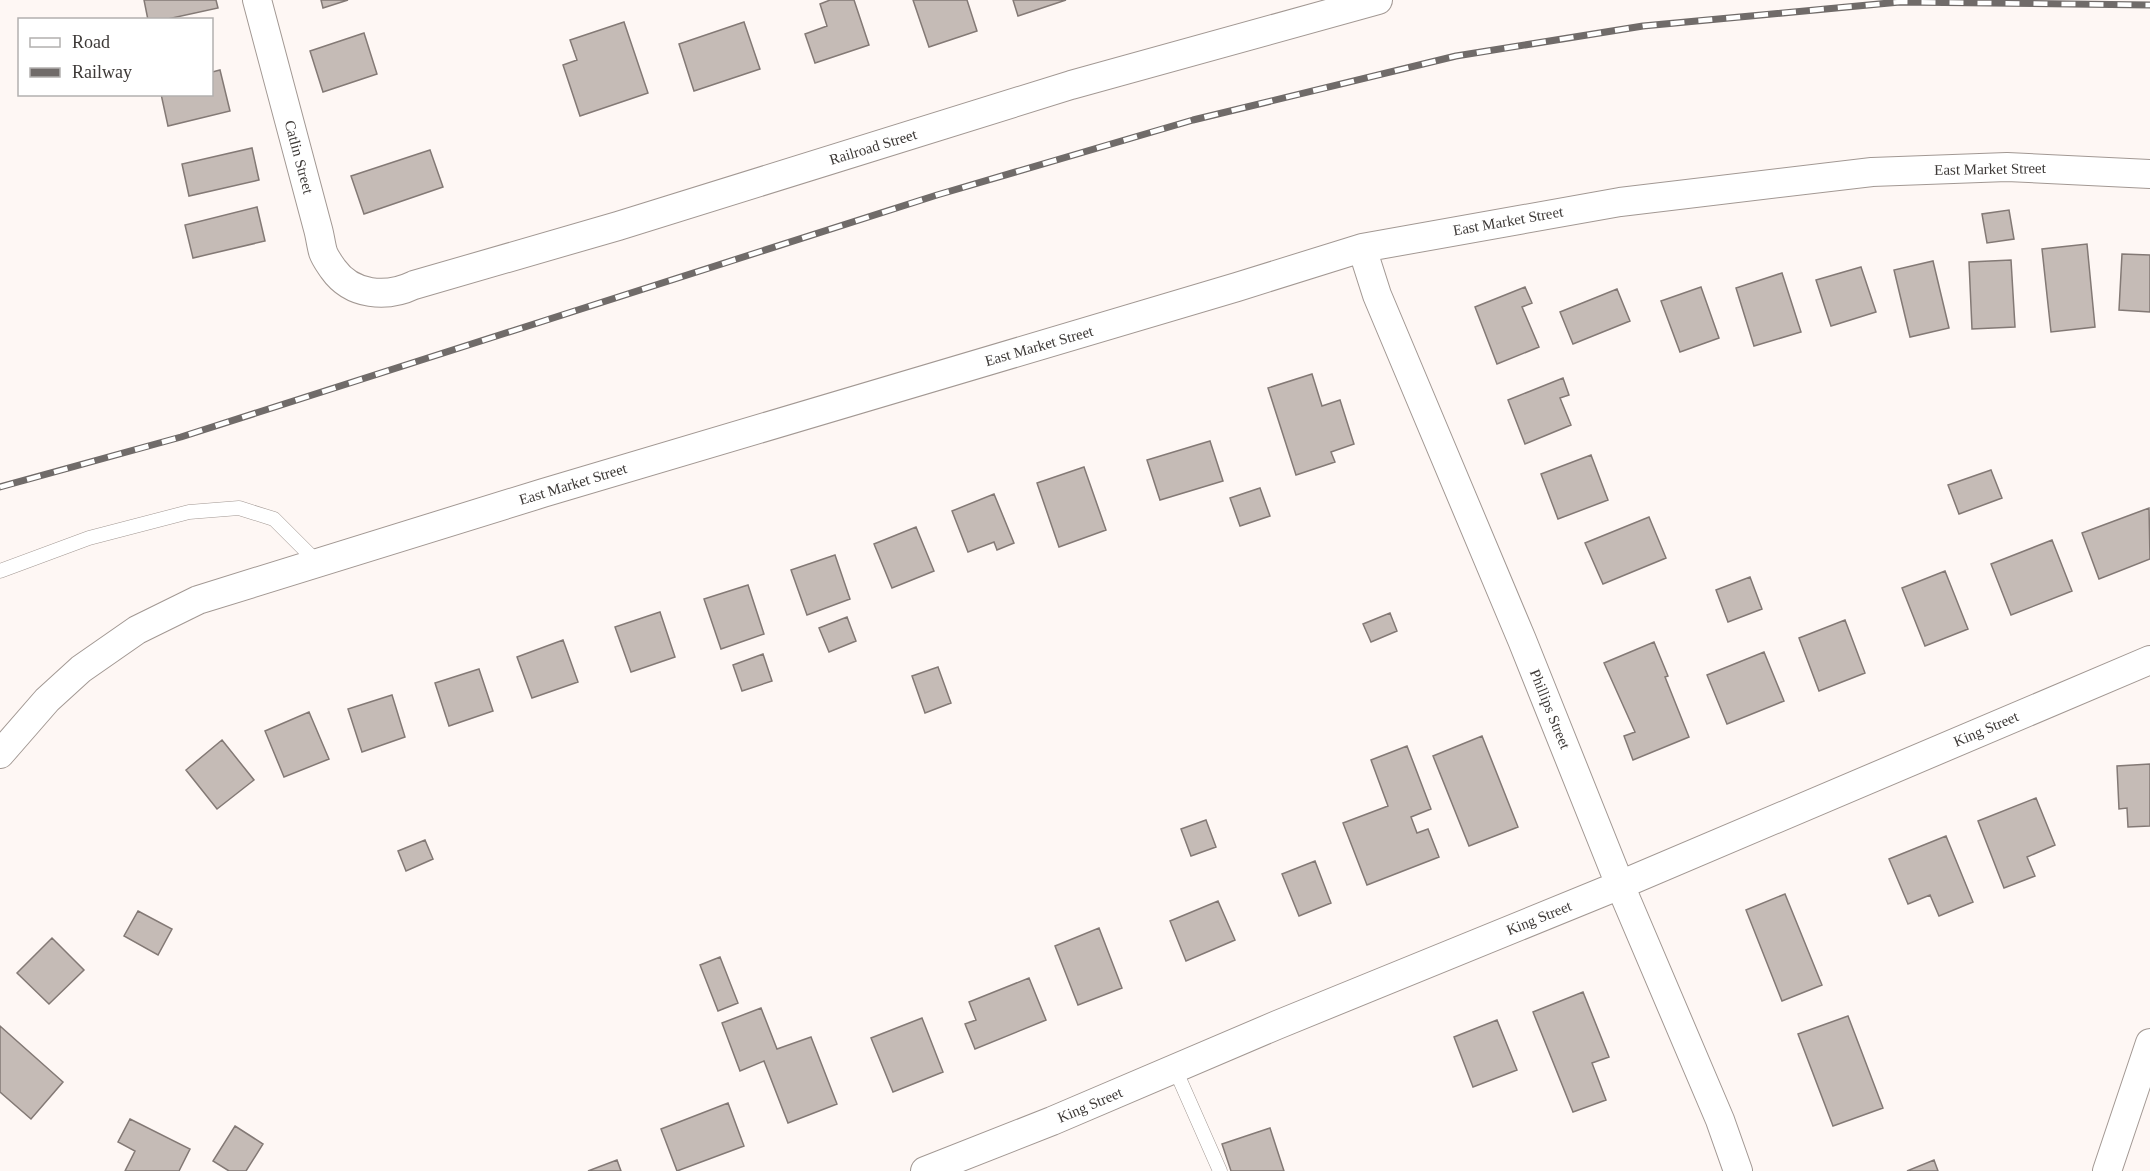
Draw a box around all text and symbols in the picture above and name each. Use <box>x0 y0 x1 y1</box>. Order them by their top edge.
legend <box>18 18 213 96</box>
text: Road <box>72 32 110 52</box>
text: Railway <box>72 62 132 82</box>
street label: Catlin Street <box>282 119 317 196</box>
street label: Railroad Street <box>827 126 919 168</box>
street label: East Market Street <box>1934 160 2047 178</box>
street label: East Market Street <box>1452 203 1565 239</box>
street label: East Market Street <box>983 323 1096 369</box>
street label: East Market Street <box>517 460 630 508</box>
street label: Phillips Street <box>1527 667 1574 752</box>
street label: King Street <box>1951 708 2022 750</box>
street label: King Street <box>1504 897 1575 938</box>
street label: King Street <box>1055 1084 1126 1126</box>

